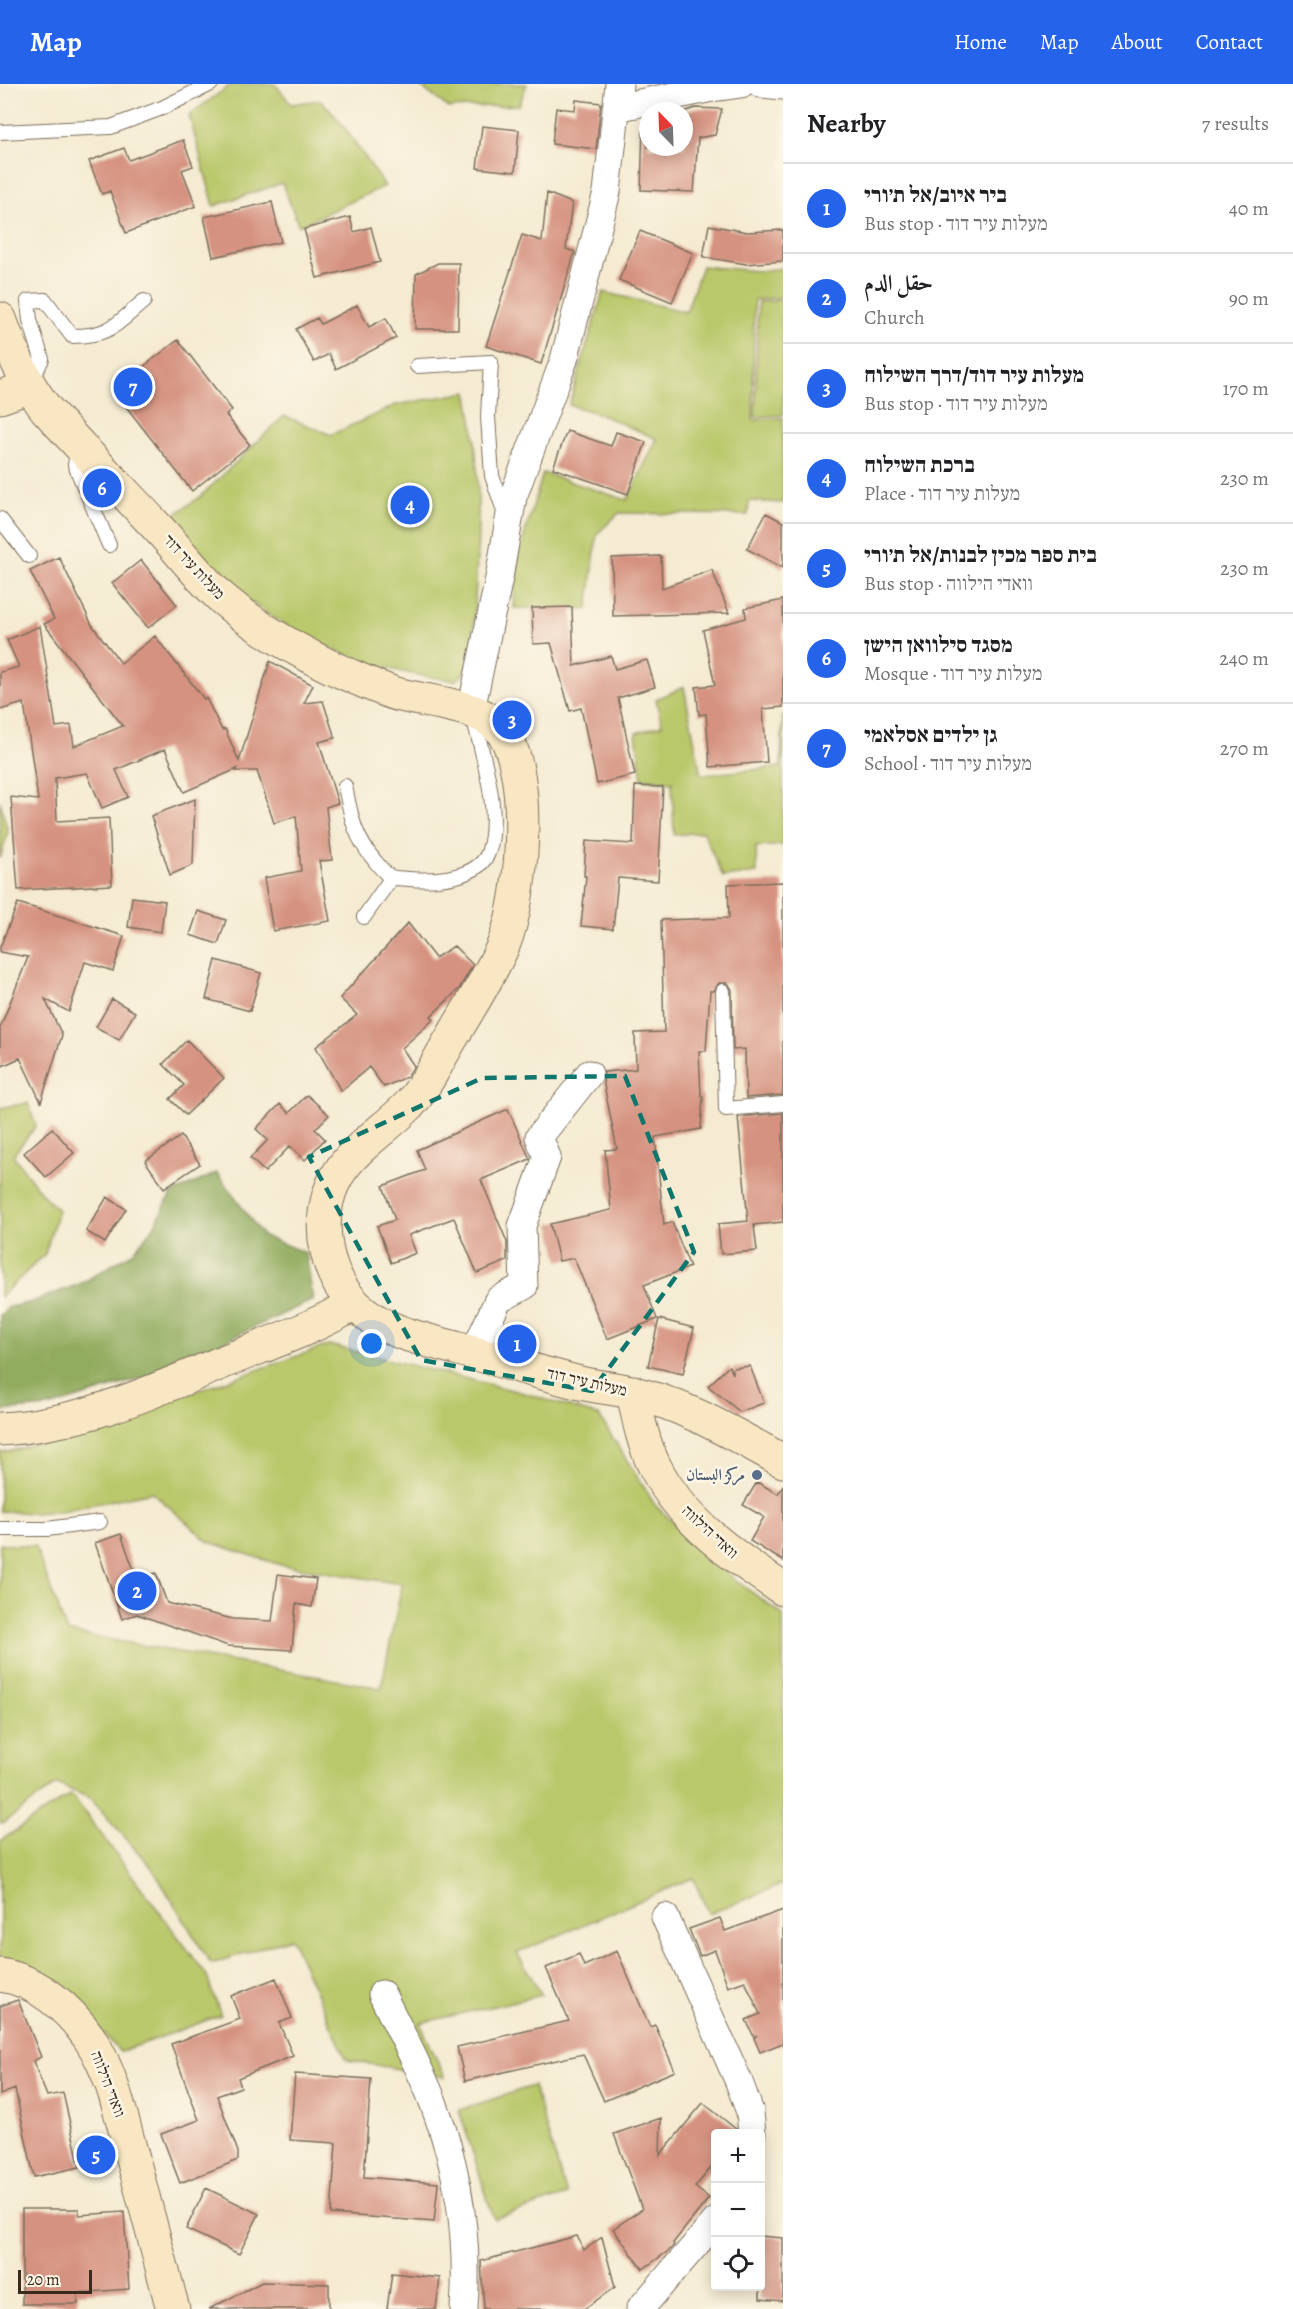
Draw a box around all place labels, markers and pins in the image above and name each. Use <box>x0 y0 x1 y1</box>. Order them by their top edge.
pin: 7 <box>114 364 152 410</box>
pin: 6 <box>82 466 122 510</box>
pin: 4 <box>390 482 430 528</box>
pin: 3 <box>492 698 532 742</box>
pin: 1 <box>498 1322 536 1366</box>
place label: مركز البستان <box>686 1464 745 1486</box>
marker: مركز البستان <box>750 1468 764 1482</box>
pin: 2 <box>118 1568 156 1614</box>
pin: 5 <box>76 2132 116 2178</box>

